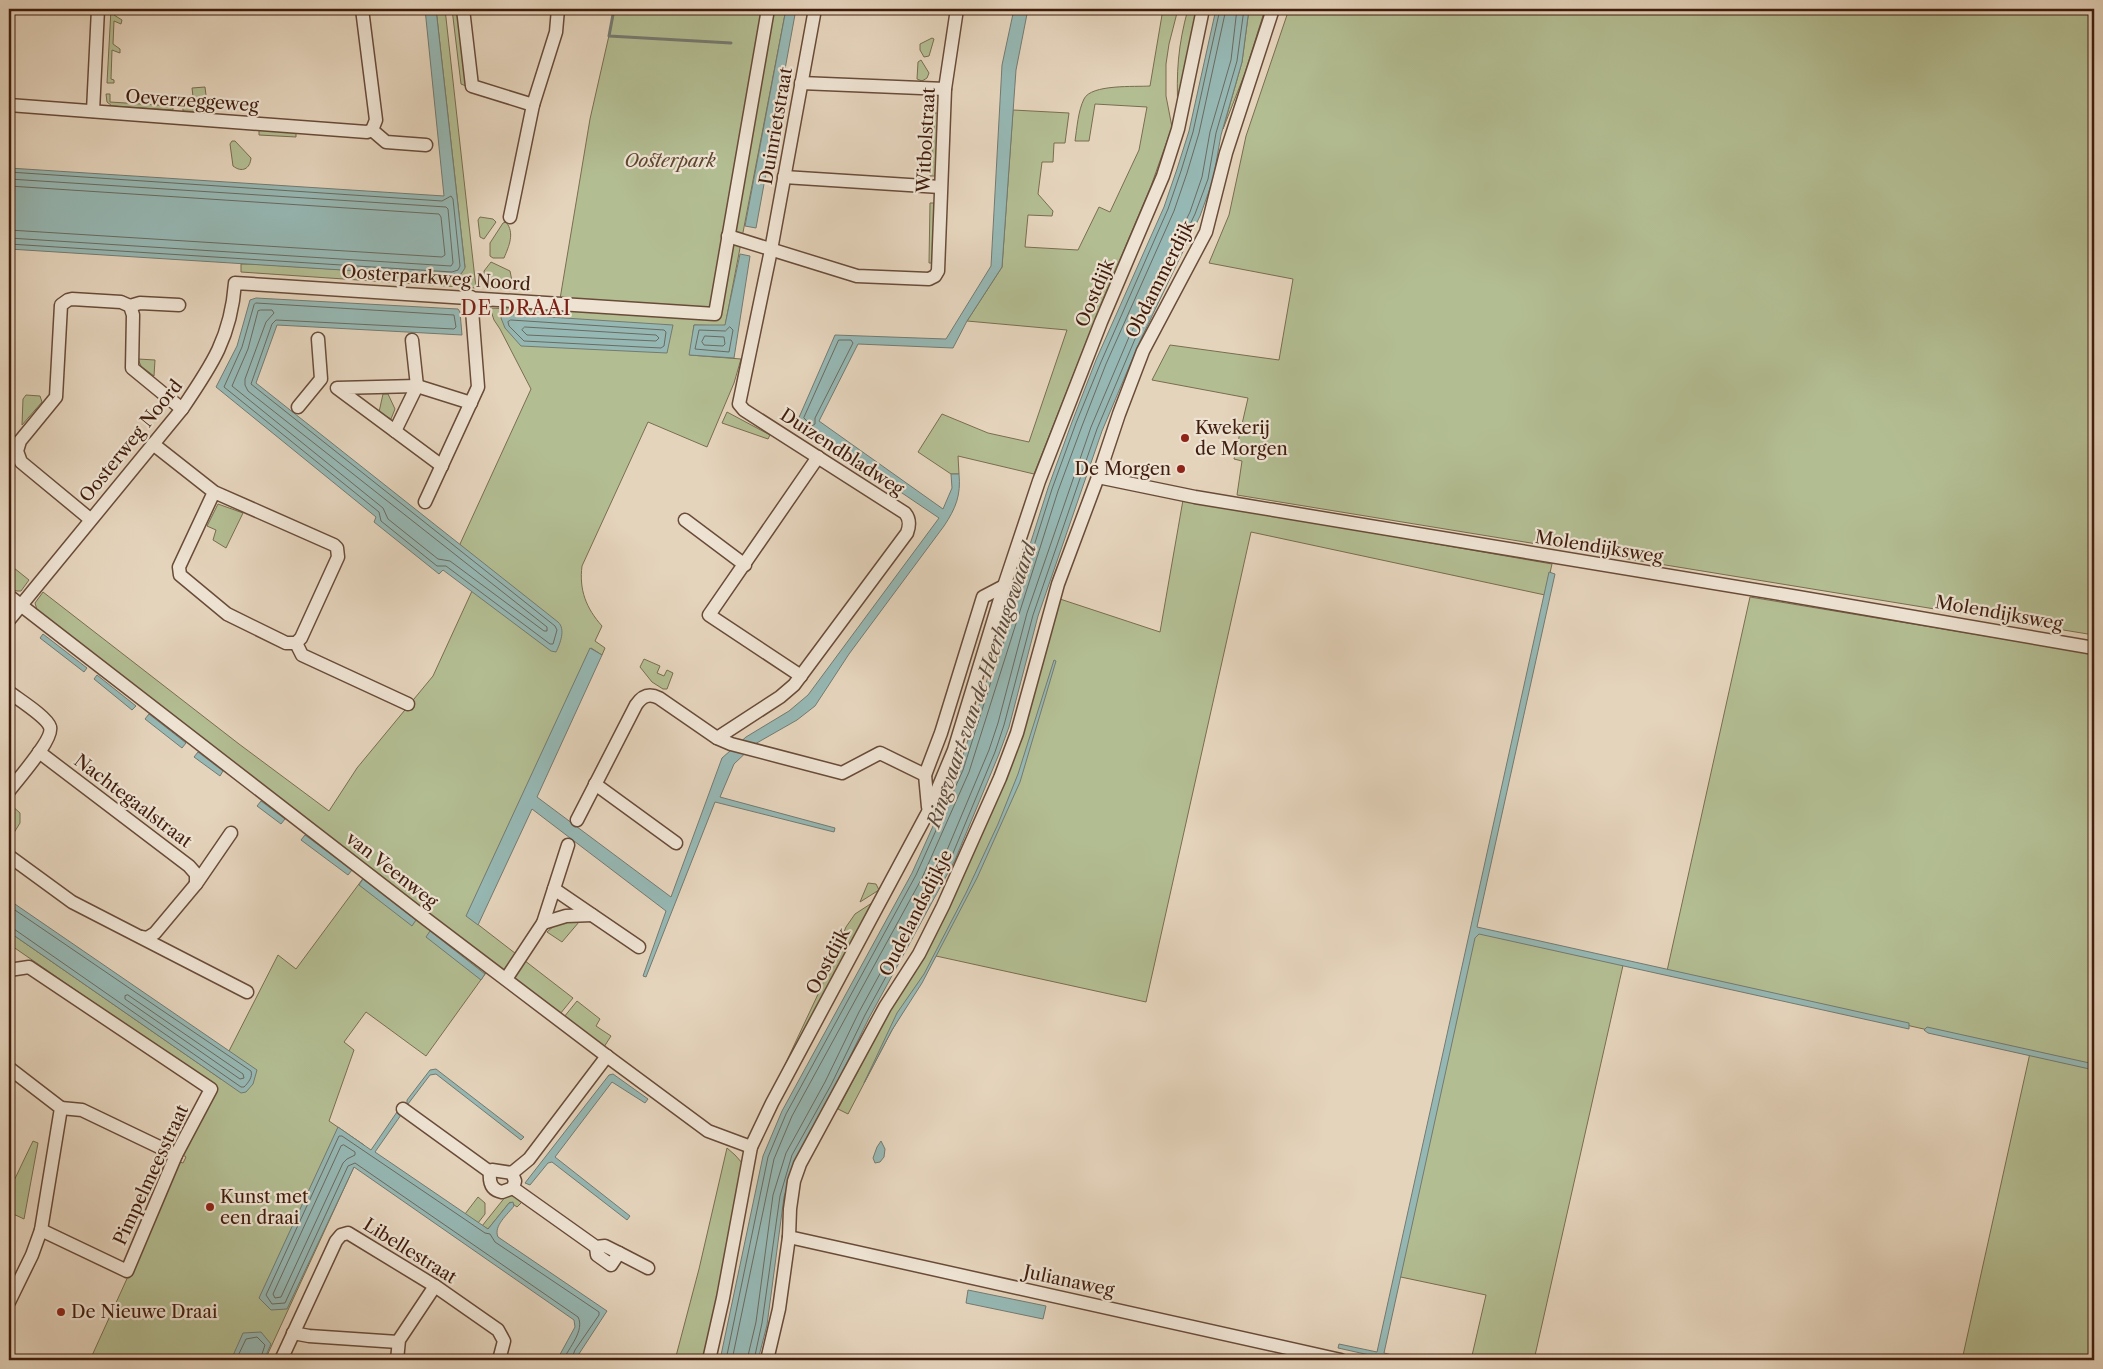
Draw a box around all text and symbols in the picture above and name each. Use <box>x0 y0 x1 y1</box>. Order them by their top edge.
street label: Duinrietstraat <box>755 65 797 186</box>
street label: Oeverzeggeweg <box>125 85 260 117</box>
street label: Witbolstraat <box>912 86 940 194</box>
park label: Oosterpark <box>624 150 716 172</box>
street label: Obdammerdijk <box>1121 215 1200 342</box>
street label: Oostdijk <box>1071 254 1120 330</box>
street label: Oosterparkweg Noord <box>341 260 531 296</box>
district label: DE DRAAI <box>461 296 571 320</box>
street label: Oosterweg Noord <box>75 375 187 507</box>
street label: Duizendbladweg <box>776 404 908 501</box>
place label: Kwekerij de Morgen <box>1195 417 1288 460</box>
marker: Kwekerij de Morgen <box>1179 432 1191 444</box>
place label: De Morgen <box>1074 458 1171 480</box>
marker: De Morgen <box>1175 463 1187 475</box>
street label: Molendijksweg <box>1533 526 1665 568</box>
water label: Ringvaart van de Heerhugowaard <box>921 538 1042 832</box>
street label: Molendijksweg <box>1933 591 2065 635</box>
street label: Nachtegaalstraat <box>70 750 197 853</box>
street label: van Veenweg <box>341 827 443 913</box>
street label: Oudelandsdijkje <box>875 846 957 980</box>
street label: Oostdijk <box>801 923 855 998</box>
street label: Pimpelmeesstraat <box>109 1101 193 1249</box>
place label: Kunst met een draai <box>220 1186 309 1229</box>
marker: Kunst met een draai <box>204 1201 216 1213</box>
street label: Libellestraat <box>359 1214 461 1289</box>
street label: Julianaweg <box>1019 1260 1117 1301</box>
place label: De Nieuwe Draai <box>71 1301 218 1323</box>
marker: De Nieuwe Draai <box>55 1306 67 1318</box>

